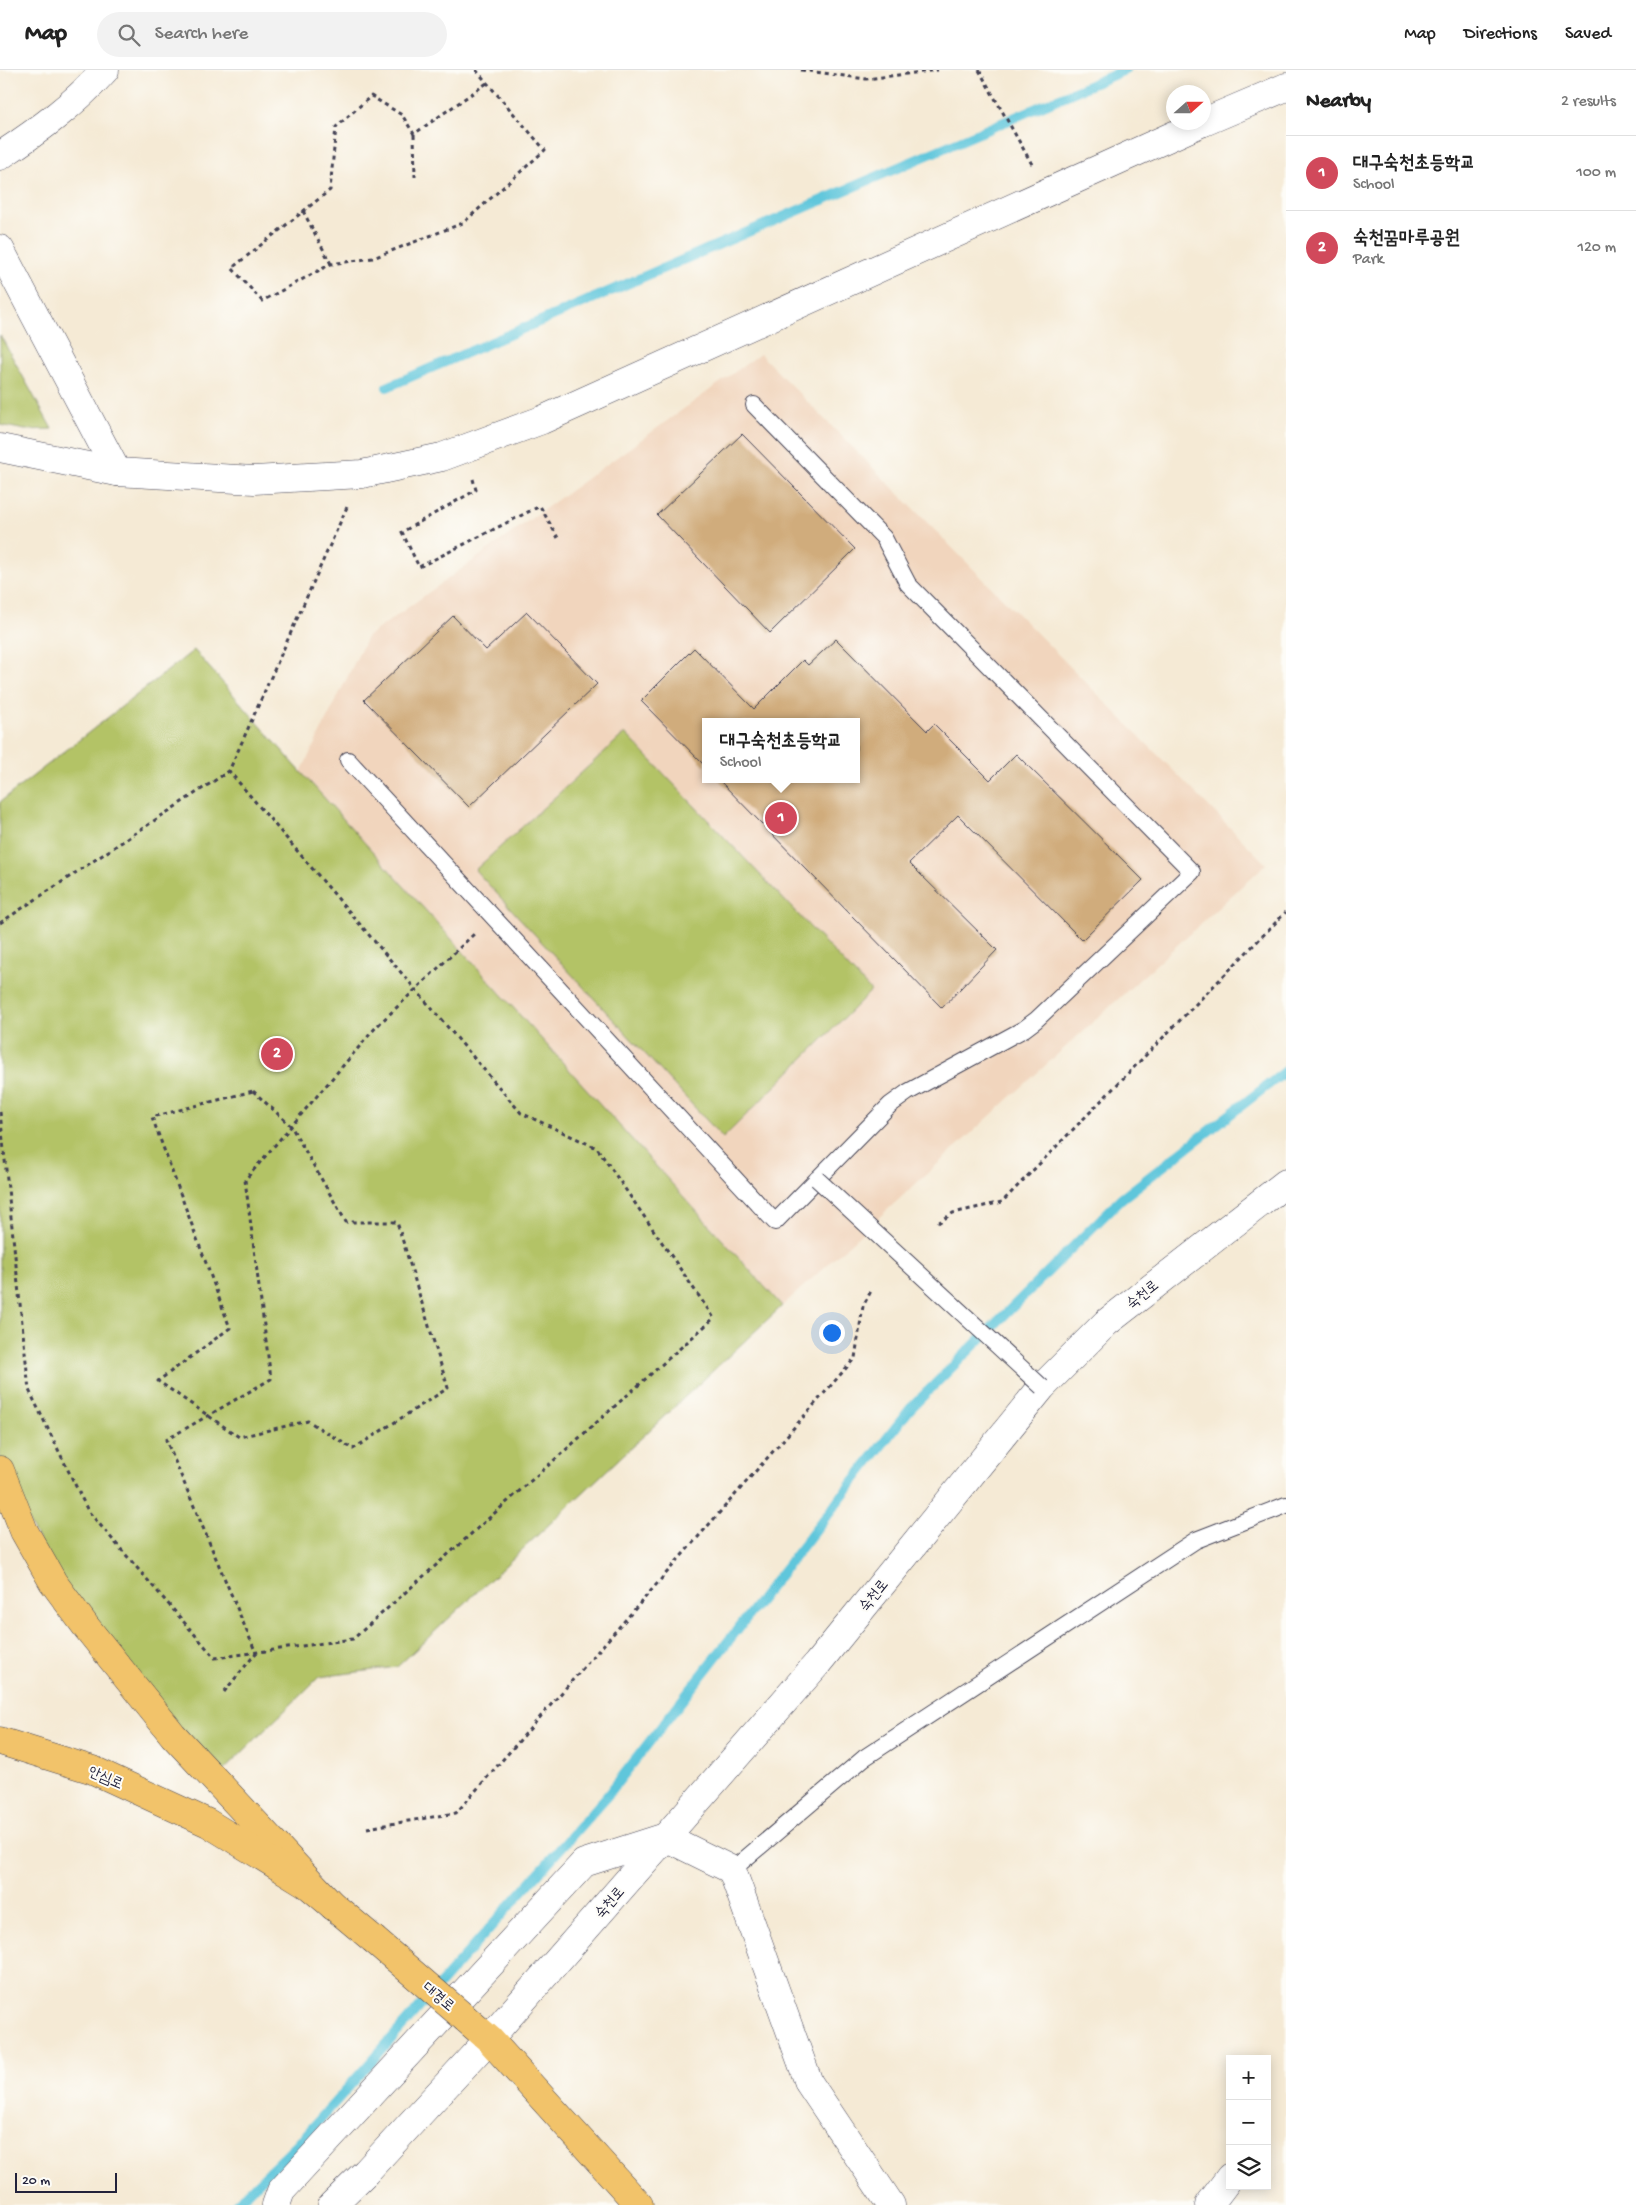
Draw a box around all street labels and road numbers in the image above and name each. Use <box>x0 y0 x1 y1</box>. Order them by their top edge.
street label: 숙천로 <box>1124 1277 1163 1314</box>
street label: 숙천로 <box>856 1577 893 1616</box>
street label: 안심로 <box>85 1763 125 1794</box>
street label: 숙천로 <box>592 1884 629 1923</box>
street label: 대경로 <box>418 1979 457 2016</box>

